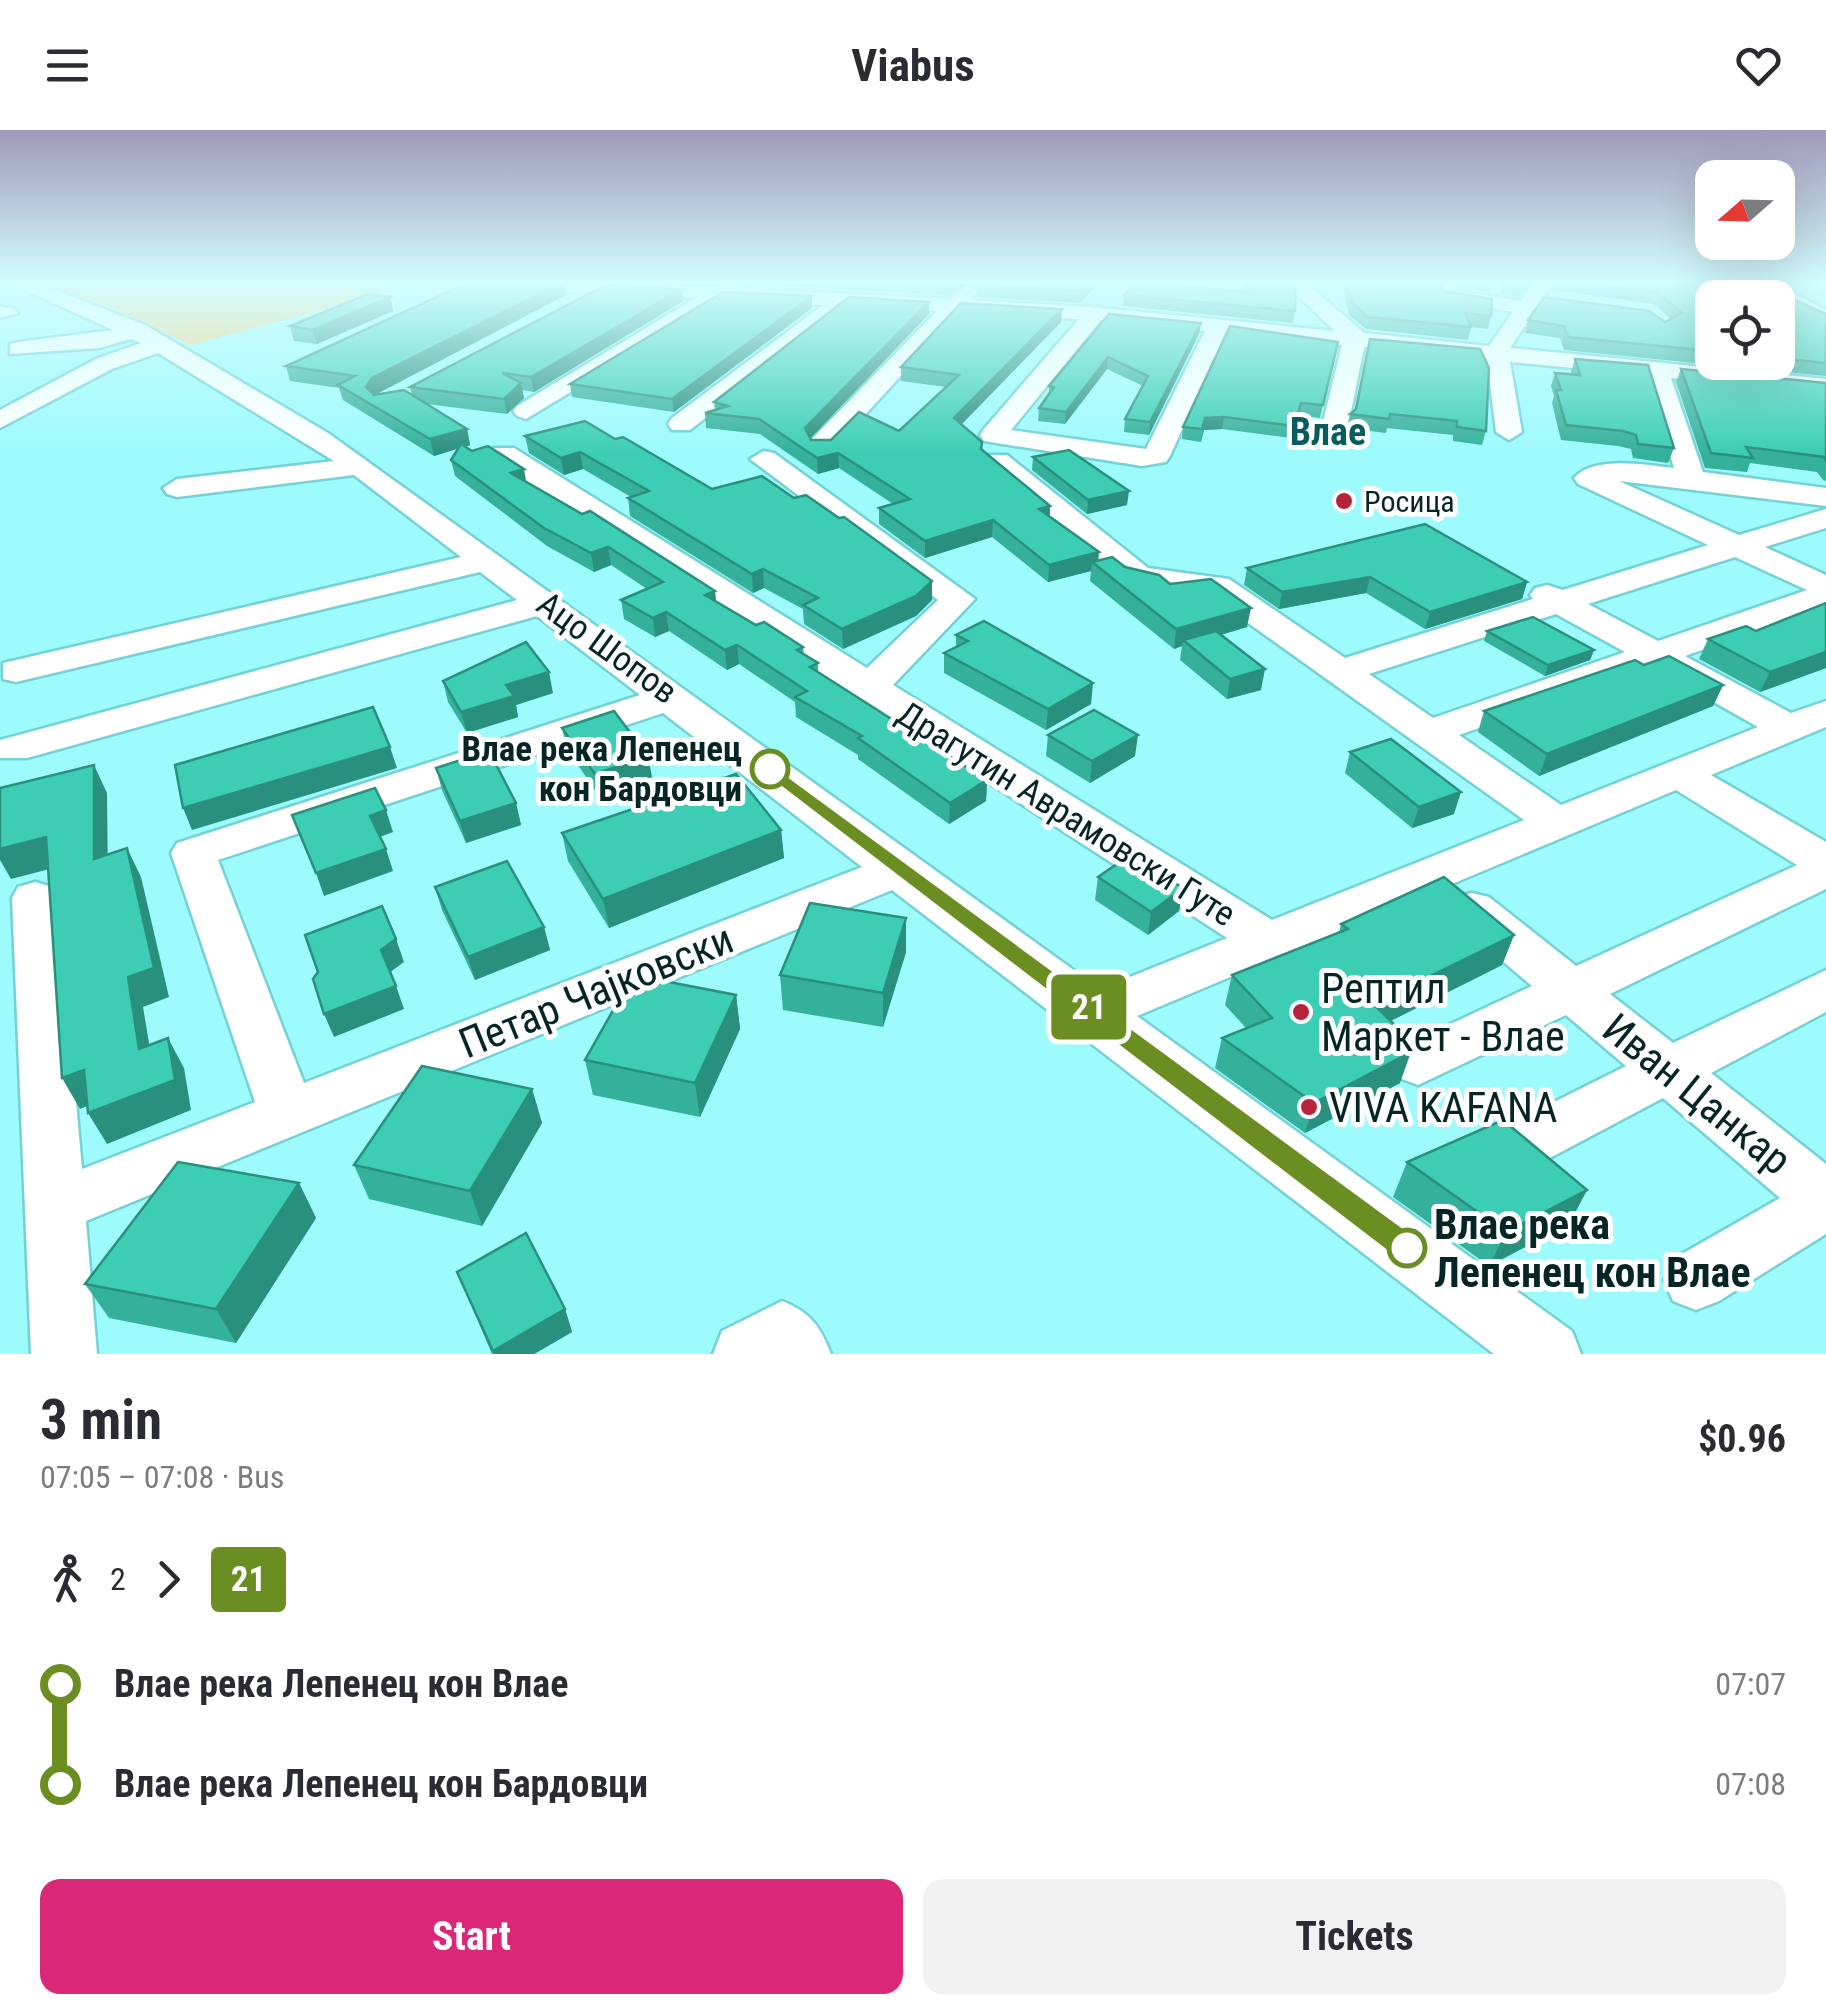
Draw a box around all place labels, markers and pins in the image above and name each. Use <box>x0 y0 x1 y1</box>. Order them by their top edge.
place label: Росица <box>1364 484 1455 519</box>
marker: Росица <box>1333 490 1355 512</box>
place label: Влае река Лепенец кон Бардовци <box>462 729 742 810</box>
marker: Влае река Лепенец кон Бардовци <box>751 750 789 788</box>
place label: Рептил Маркет - Влае <box>1321 964 1565 1061</box>
marker: Рептил Маркет - Влае <box>1290 1001 1312 1023</box>
place label: VIVA KAFANA <box>1329 1083 1558 1132</box>
marker: VIVA KAFANA <box>1298 1096 1320 1118</box>
place label: Влае река Лепенец кон Влае <box>1434 1200 1751 1297</box>
marker: Влае река Лепенец кон Влае <box>1388 1229 1426 1267</box>

